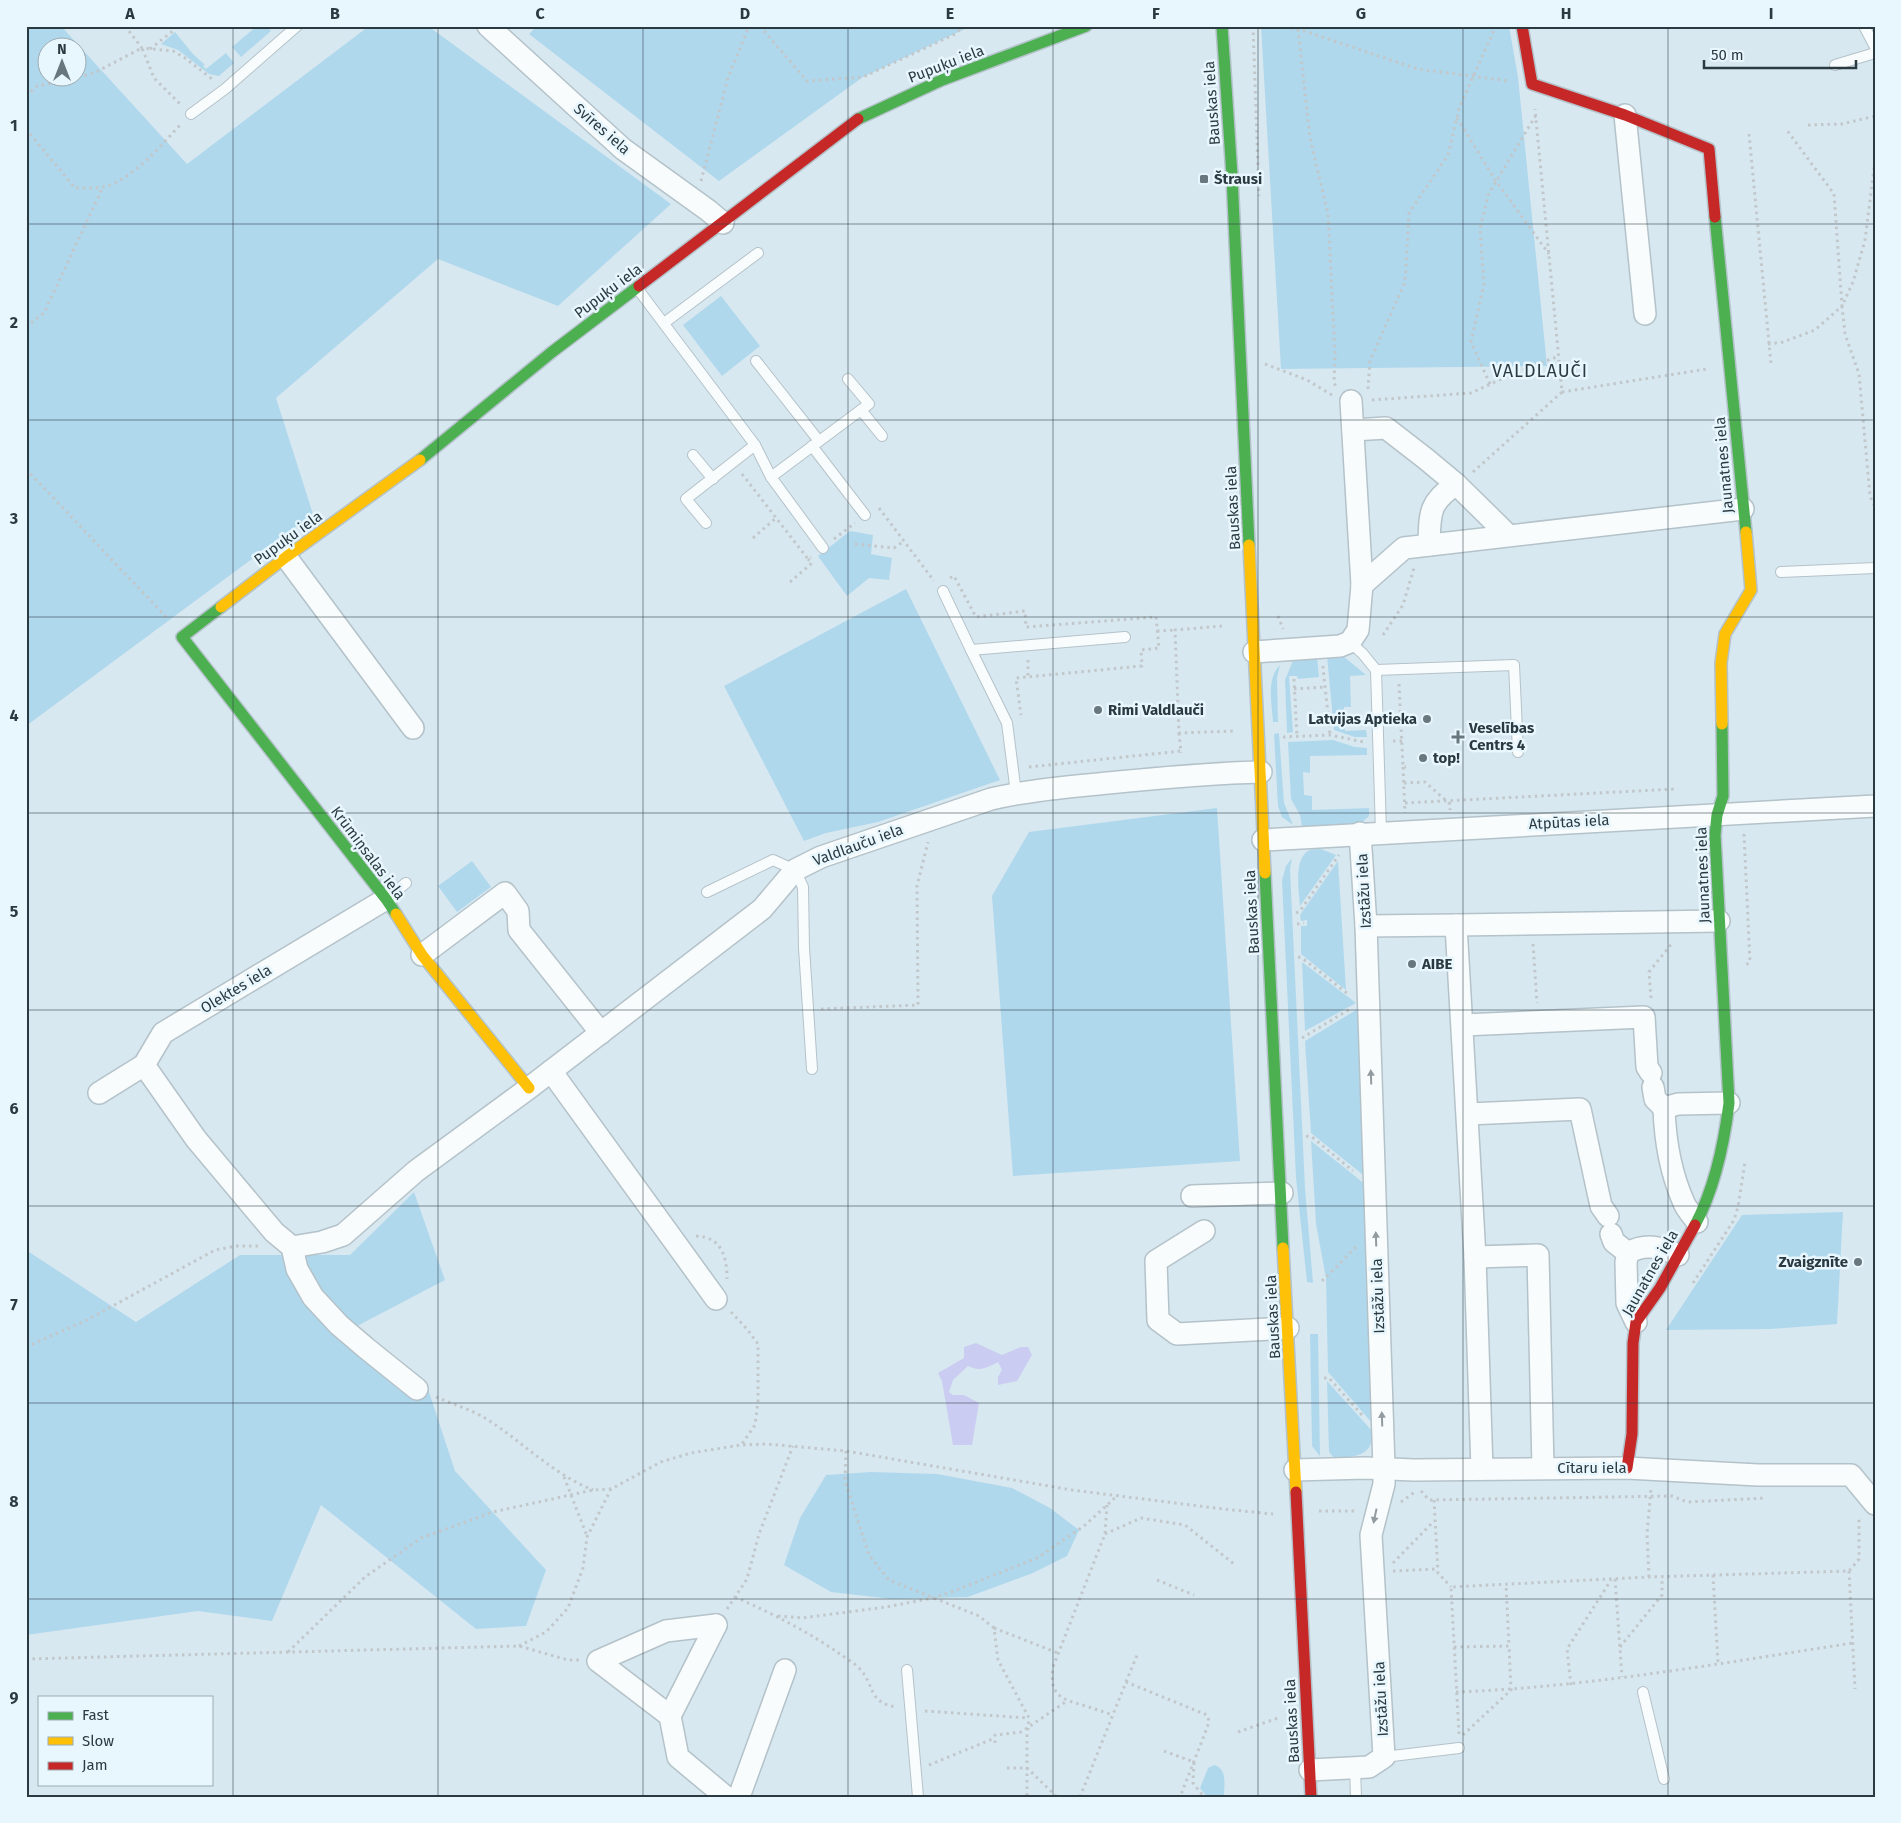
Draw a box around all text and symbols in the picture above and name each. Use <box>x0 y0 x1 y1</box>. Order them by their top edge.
text: A <box>124 4 135 23</box>
text: B <box>330 4 340 23</box>
text: C <box>535 4 545 23</box>
text: D <box>740 4 750 23</box>
text: E <box>946 4 954 23</box>
text: F <box>1152 4 1160 23</box>
text: G <box>1356 4 1366 23</box>
text: H <box>1561 4 1571 23</box>
text: I <box>1769 4 1773 23</box>
north arrow <box>38 38 88 88</box>
scale bar <box>1704 38 1856 70</box>
text: N <box>57 41 67 58</box>
street label: Pupuķu iela <box>905 41 987 88</box>
text: 50 m <box>1711 46 1744 64</box>
street label: Bauskas iela <box>1200 60 1224 146</box>
street label: Svīres iela <box>570 100 634 158</box>
text: 1 <box>10 116 18 135</box>
place label: Štrausi <box>1214 170 1262 188</box>
marker: Štrausi <box>1198 173 1210 185</box>
street label: Pupuķu iela <box>571 260 646 323</box>
text: 2 <box>10 313 18 332</box>
district label: VALDLAUČI <box>1492 360 1588 382</box>
street label: Jaunatnes iela <box>1711 416 1737 514</box>
street label: Bauskas iela <box>1222 465 1244 551</box>
street label: Pupuķu iela <box>250 507 326 570</box>
text: 3 <box>9 509 18 528</box>
place label: Rimi Valdlauči <box>1108 701 1204 719</box>
marker: Rimi Valdlauči <box>1092 704 1104 716</box>
text: 4 <box>9 706 19 725</box>
place label: Latvijas Aptieka <box>1308 710 1417 728</box>
marker: Latvijas Aptieka <box>1421 713 1433 725</box>
place label: Veselības Centrs 4 <box>1468 719 1534 754</box>
marker: Veselības Centrs 4 <box>1451 730 1465 744</box>
place label: top! <box>1433 749 1460 767</box>
marker: top! <box>1417 752 1429 764</box>
street label: Krūmiņsalas iela <box>326 803 409 904</box>
street label: Atpūtas iela <box>1528 811 1610 833</box>
street label: Valdlauču iela <box>810 820 906 870</box>
street label: Jaunatnes iela <box>1692 826 1714 924</box>
street label: Izstāžu iela <box>1353 853 1375 929</box>
street label: Bauskas iela <box>1241 869 1263 955</box>
text: 5 <box>10 902 19 921</box>
place label: AIBE <box>1421 955 1453 973</box>
marker: AIBE <box>1406 958 1418 970</box>
street label: Olektes iela <box>197 961 275 1017</box>
one-way arrow <box>1367 1069 1375 1085</box>
text: 6 <box>9 1099 19 1118</box>
street label: Jaunatnes iela <box>1618 1227 1682 1319</box>
one-way arrow <box>1372 1231 1380 1247</box>
place label: Zvaigznīte <box>1779 1253 1848 1271</box>
marker: Zvaigznīte <box>1852 1256 1864 1268</box>
street label: Izstāžu iela <box>1368 1258 1388 1334</box>
street label: Bauskas iela <box>1262 1274 1284 1360</box>
text: 7 <box>10 1295 18 1314</box>
one-way arrow <box>1378 1411 1386 1427</box>
street label: Cītaru iela <box>1557 1459 1627 1477</box>
text: 8 <box>9 1492 19 1511</box>
one-way arrow <box>1371 1508 1379 1523</box>
street label: Izstāžu iela <box>1370 1661 1392 1737</box>
street label: Bauskas iela <box>1281 1678 1303 1764</box>
text: 9 <box>10 1688 19 1707</box>
legend <box>38 1696 212 1786</box>
text: Fast <box>82 1706 109 1724</box>
text: Slow <box>82 1732 114 1750</box>
text: Jam <box>82 1756 108 1774</box>

